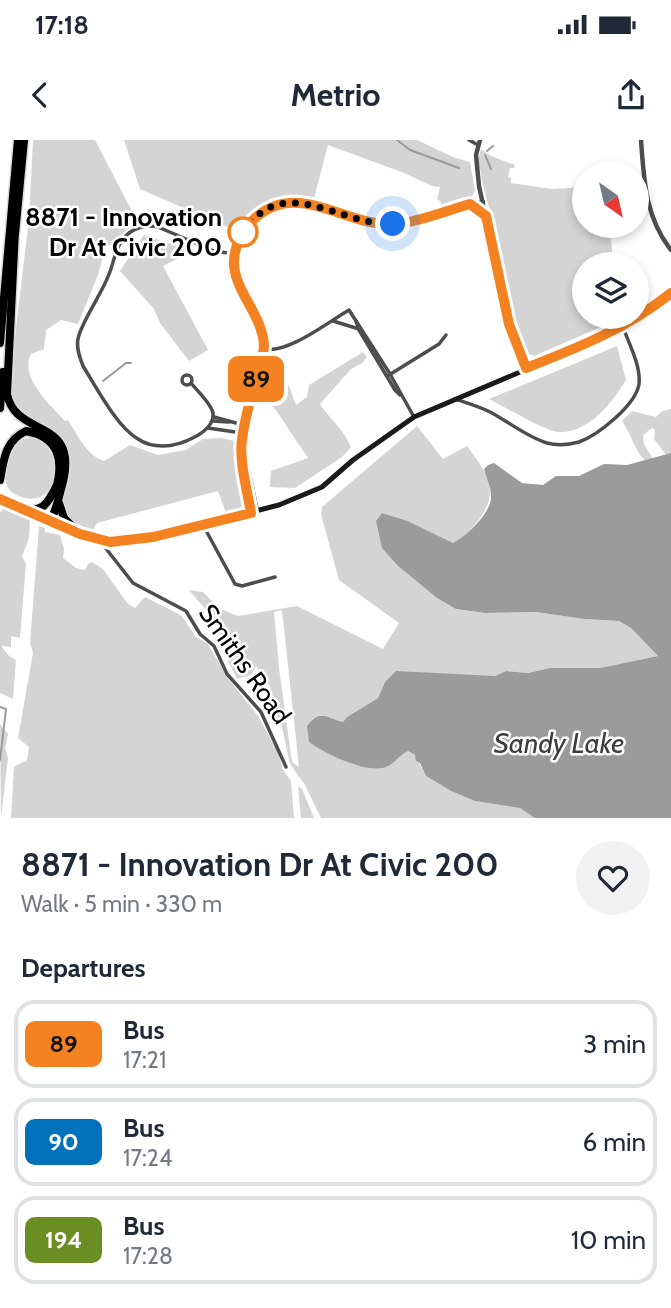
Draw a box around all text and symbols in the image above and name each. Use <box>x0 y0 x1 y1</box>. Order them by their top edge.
text: 17:18 <box>35 9 89 41</box>
text: Metrio <box>290 75 381 114</box>
icon: back <box>21 76 59 114</box>
icon: share <box>612 76 650 114</box>
north arrow <box>572 161 649 238</box>
map controls <box>572 161 649 329</box>
place label: 8871 - Innovation Dr At Civic 200 <box>25 201 222 263</box>
your location <box>375 206 410 241</box>
marker: 8871 - Innovation Dr At Civic 200 <box>228 217 258 247</box>
button: layers <box>572 252 649 329</box>
line badge: 89 <box>224 356 288 402</box>
text: 89 <box>242 364 270 393</box>
street label: Smiths Road <box>192 598 298 730</box>
water label: Sandy Lake <box>494 726 624 760</box>
button: heart <box>576 841 650 915</box>
text: 8871 - Innovation Dr At Civic 200 <box>21 844 499 884</box>
text: Walk · 5 min · 330 m <box>21 890 222 918</box>
text: Departures <box>21 952 145 984</box>
text: Bus <box>123 1014 164 1046</box>
text: 3 min <box>583 1028 646 1060</box>
text: 89 <box>50 1029 77 1058</box>
text: 17:21 <box>123 1046 166 1074</box>
text: Bus <box>123 1112 164 1144</box>
text: 6 min <box>583 1126 646 1158</box>
text: 90 <box>48 1127 79 1156</box>
text: 17:24 <box>123 1144 172 1172</box>
text: Bus <box>123 1210 164 1242</box>
text: 10 min <box>571 1224 646 1256</box>
text: 194 <box>45 1225 82 1254</box>
text: 17:28 <box>123 1242 173 1270</box>

